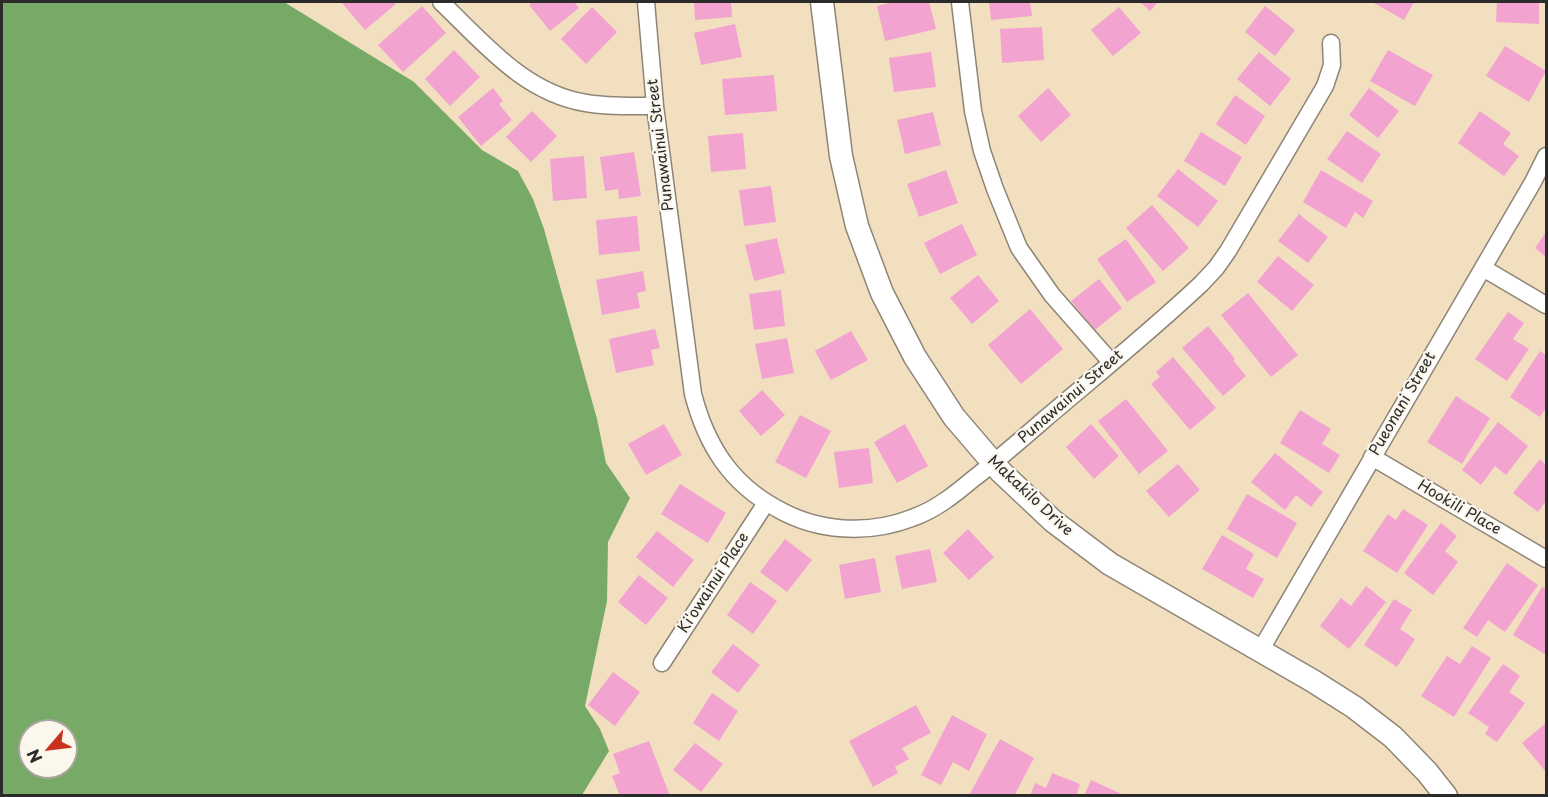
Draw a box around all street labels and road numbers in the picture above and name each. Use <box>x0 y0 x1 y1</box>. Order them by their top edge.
street label: Punawainui Street <box>644 78 678 212</box>
street label: Punawainui Street <box>1015 347 1127 447</box>
street label: Pueonani Street <box>1366 349 1440 459</box>
street label: Makakilo Drive <box>984 452 1076 540</box>
street label: Hookili Place <box>1414 477 1504 539</box>
street label: Ki'owainui Place <box>675 529 753 637</box>

